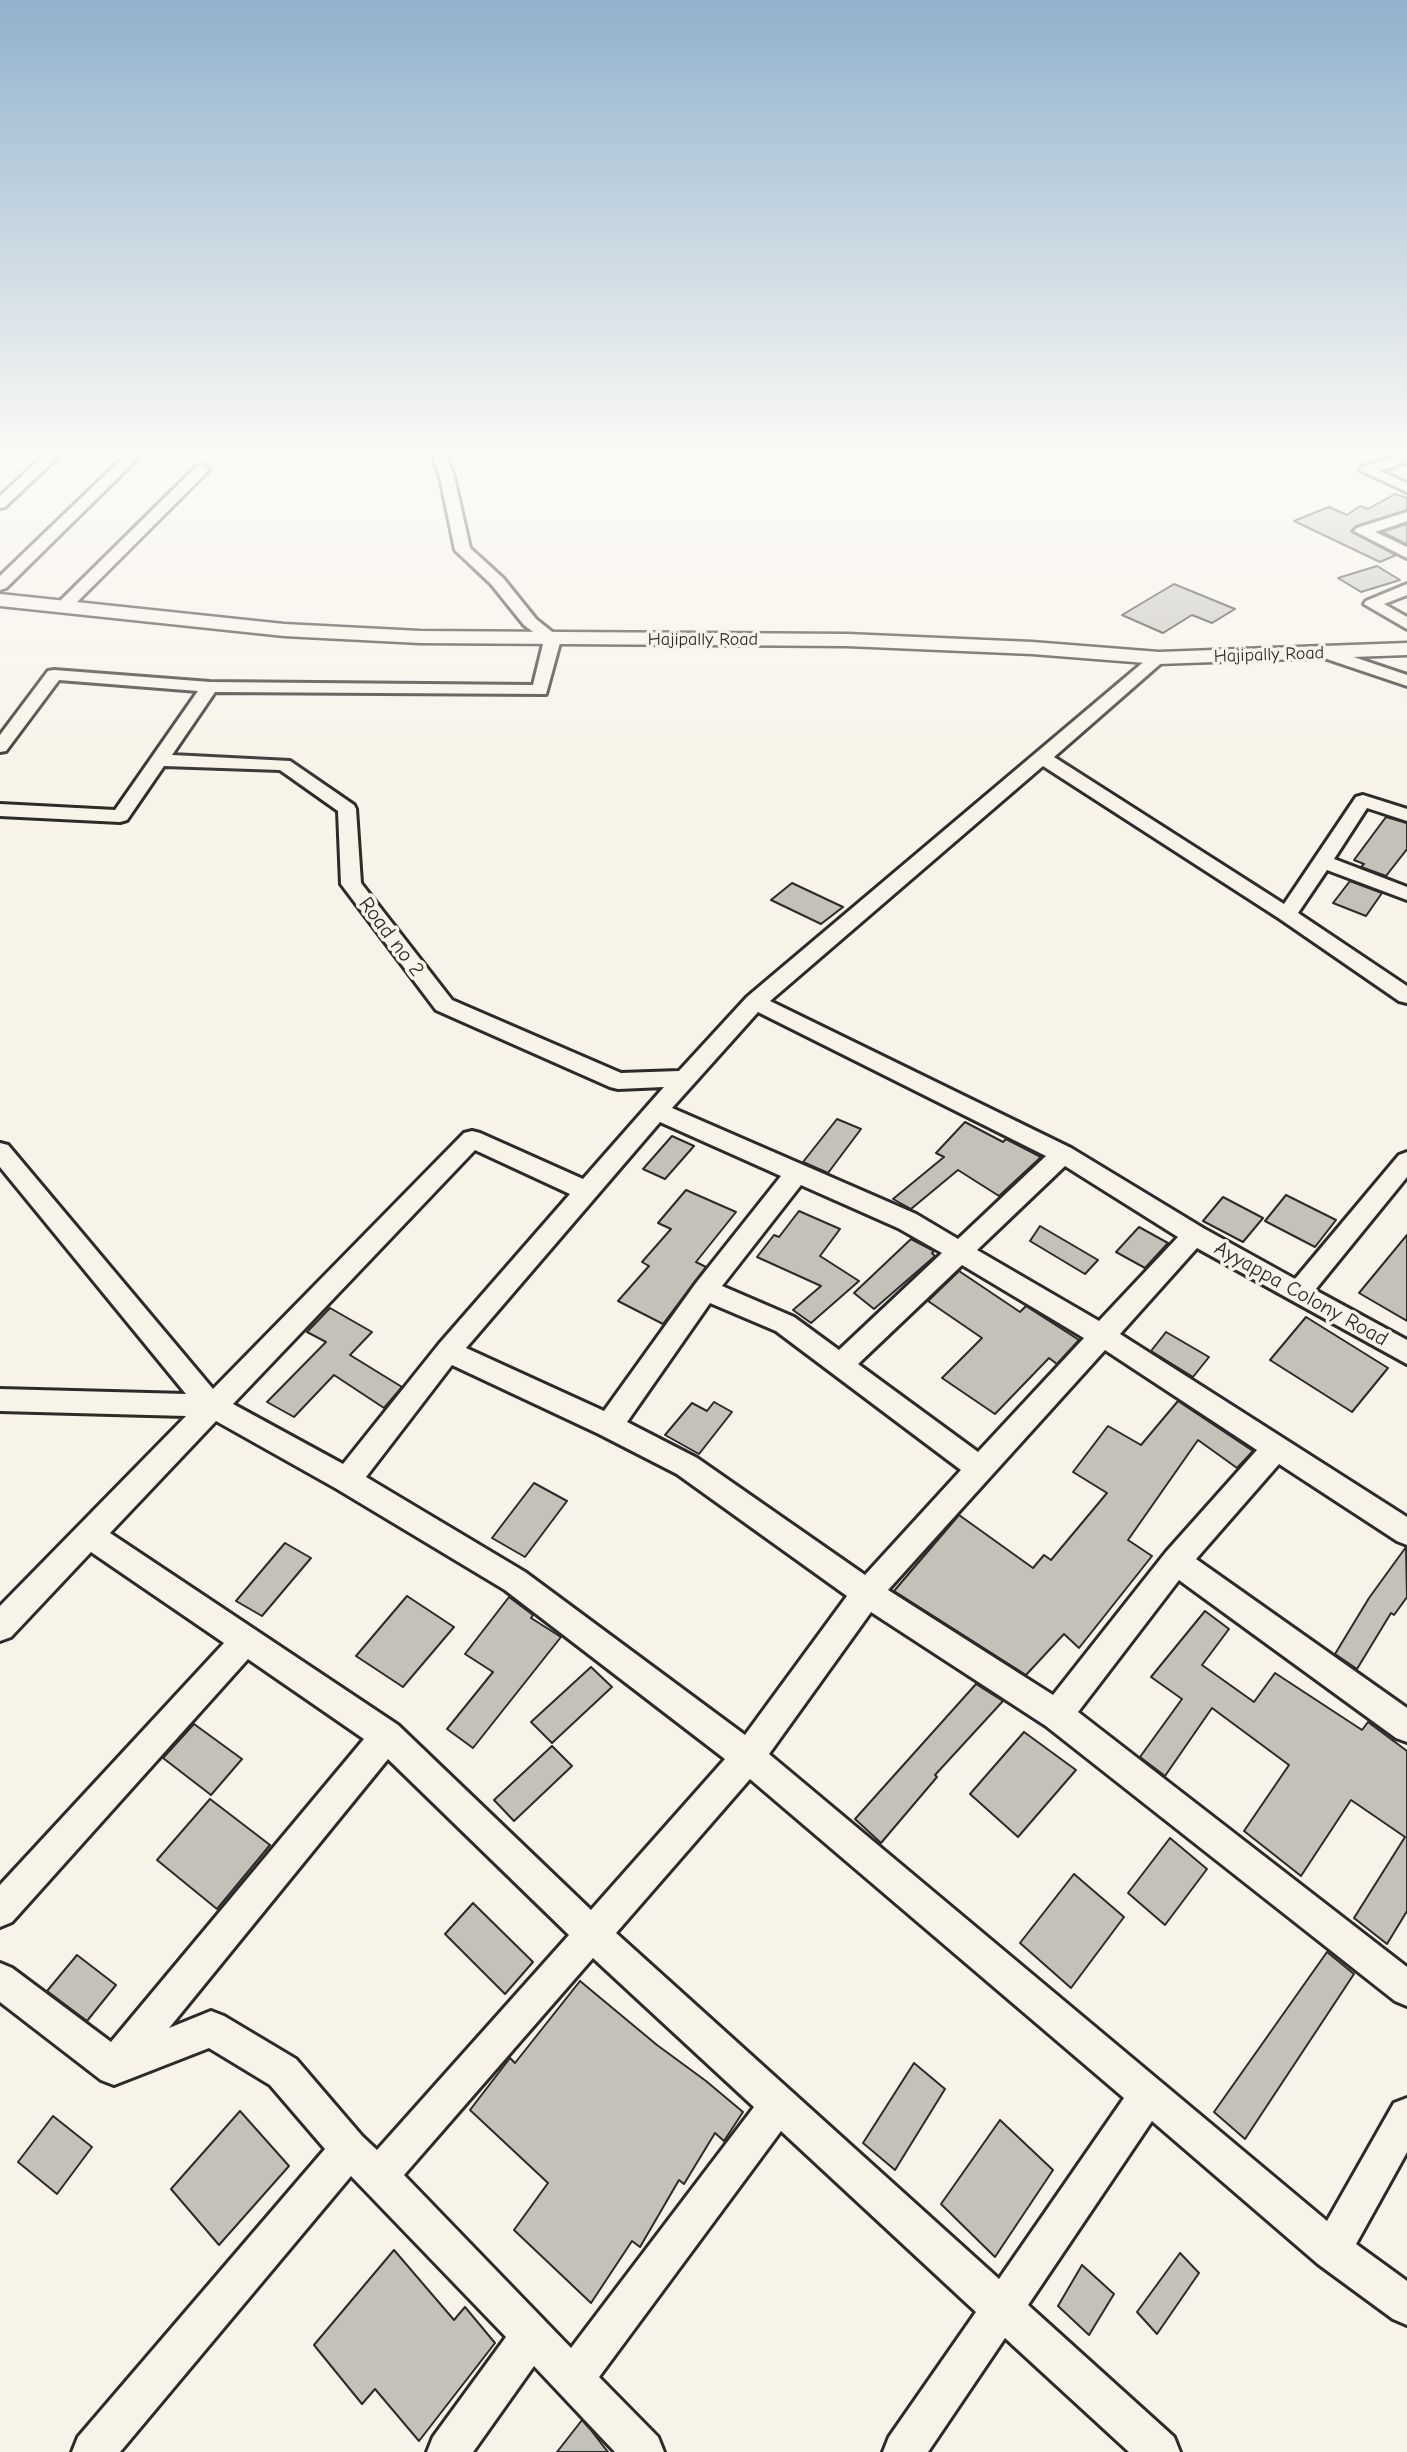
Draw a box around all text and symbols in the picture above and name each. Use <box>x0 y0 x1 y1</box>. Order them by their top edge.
street label: Hajipally Road <box>648 629 758 651</box>
street label: Hajipally Road <box>1214 642 1324 668</box>
street label: Road no 2 <box>353 892 429 982</box>
street label: Ayyappa Colony Road <box>1210 1236 1392 1352</box>

